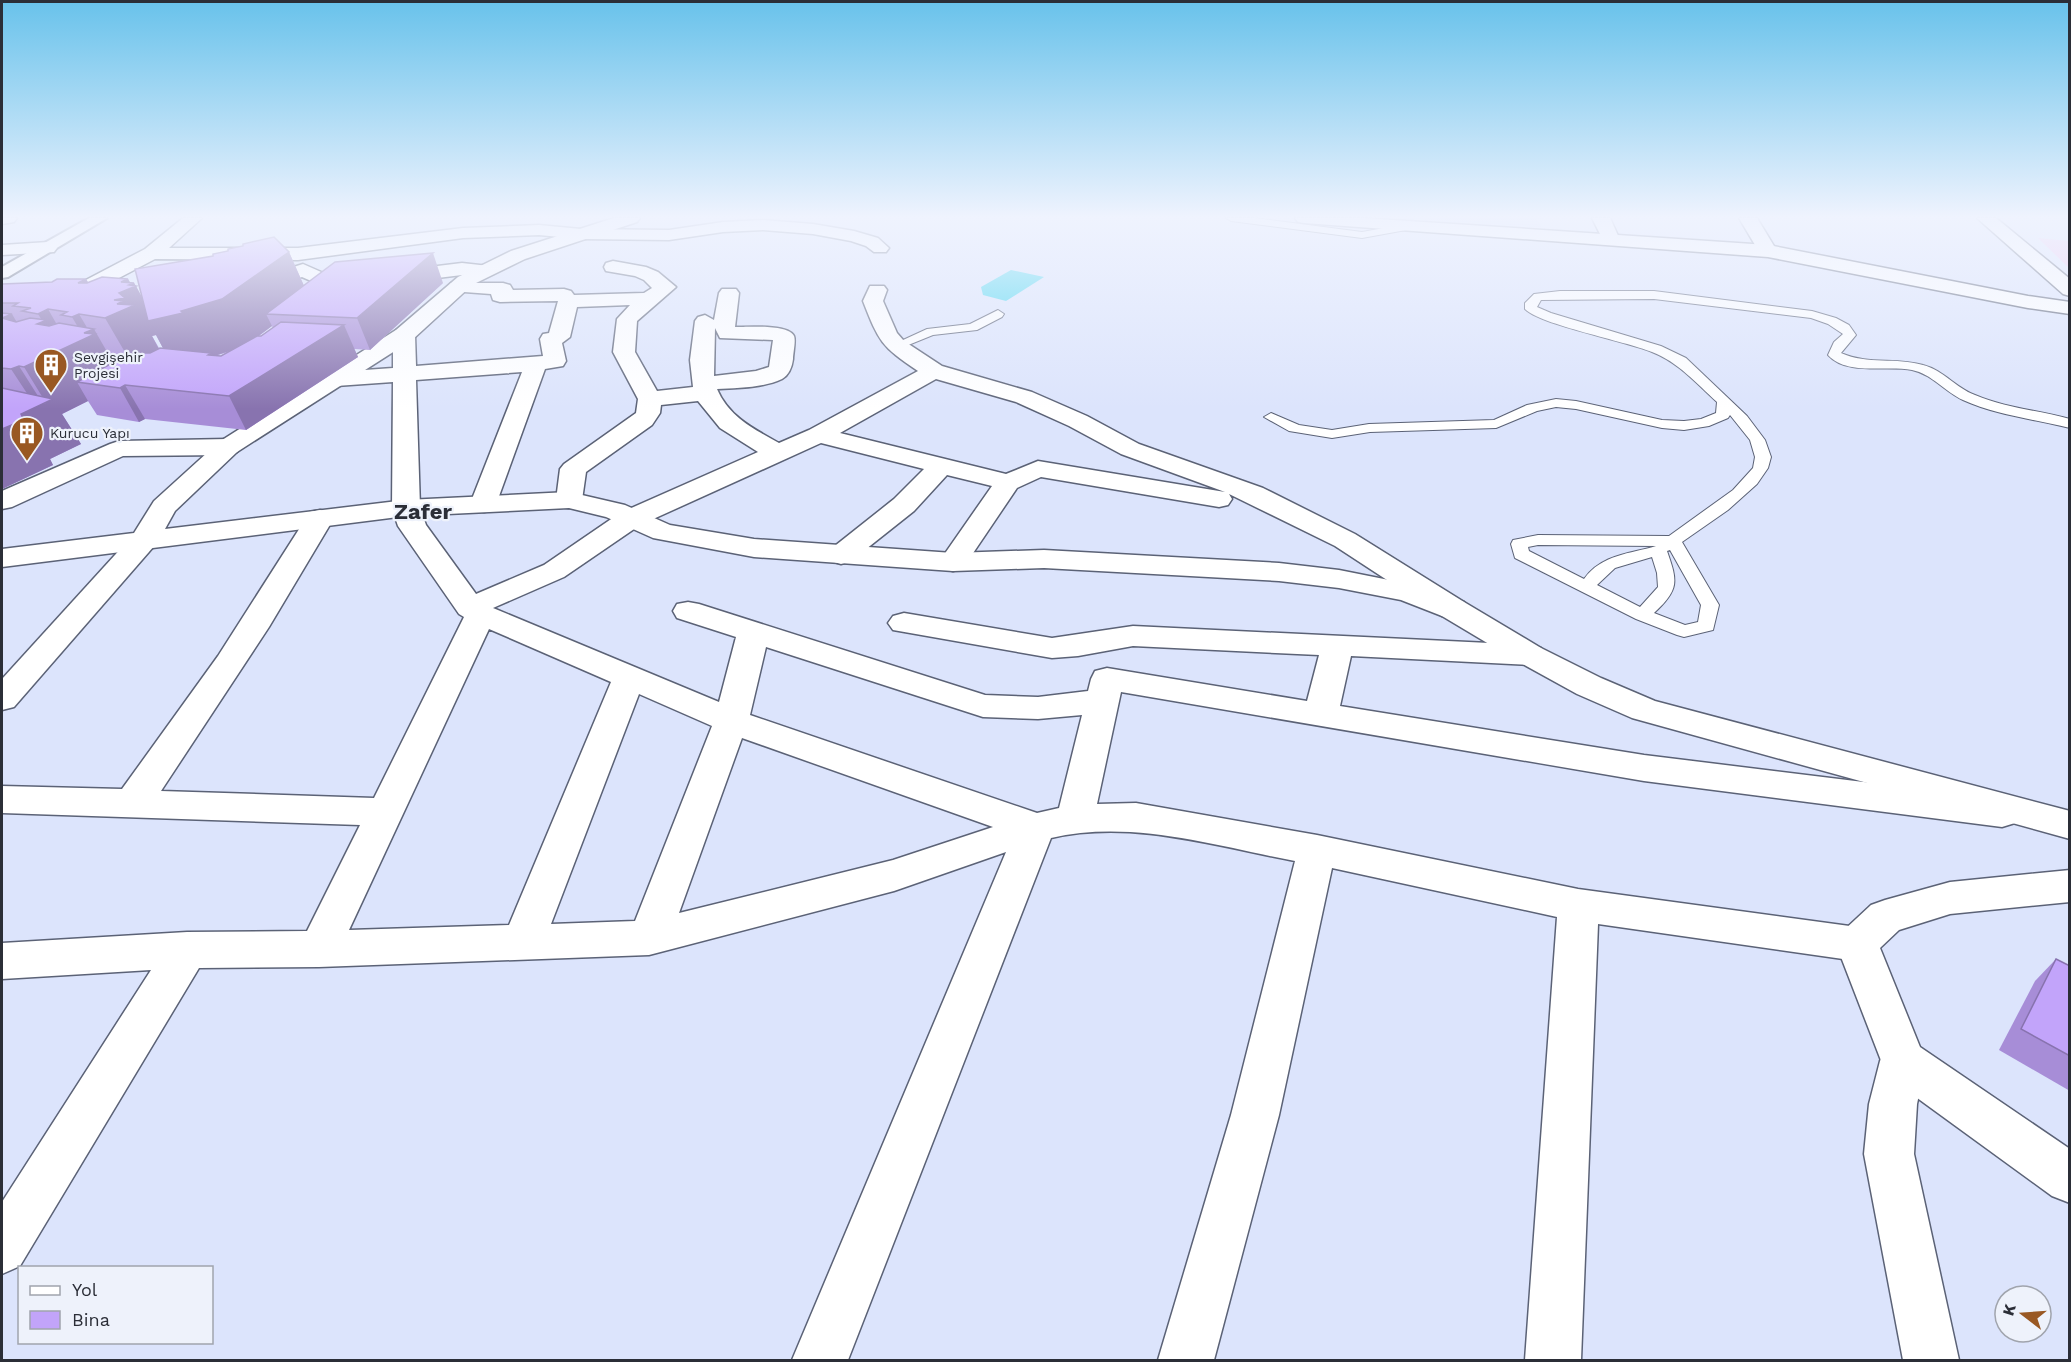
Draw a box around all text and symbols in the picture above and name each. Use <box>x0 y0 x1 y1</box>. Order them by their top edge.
building icon: Sevgişehir Projesi <box>33 347 69 394</box>
place label: Sevgişehir Projesi <box>74 349 143 381</box>
building icon: Kurucu Yapı <box>9 415 45 462</box>
place label: Kurucu Yapı <box>50 425 130 441</box>
district label: Zafer <box>394 499 452 524</box>
legend <box>18 1266 213 1344</box>
text: Yol <box>72 1279 98 1300</box>
north arrow <box>1993 1284 2053 1344</box>
text: K <box>1998 1302 2020 1318</box>
text: Bina <box>72 1309 110 1330</box>

